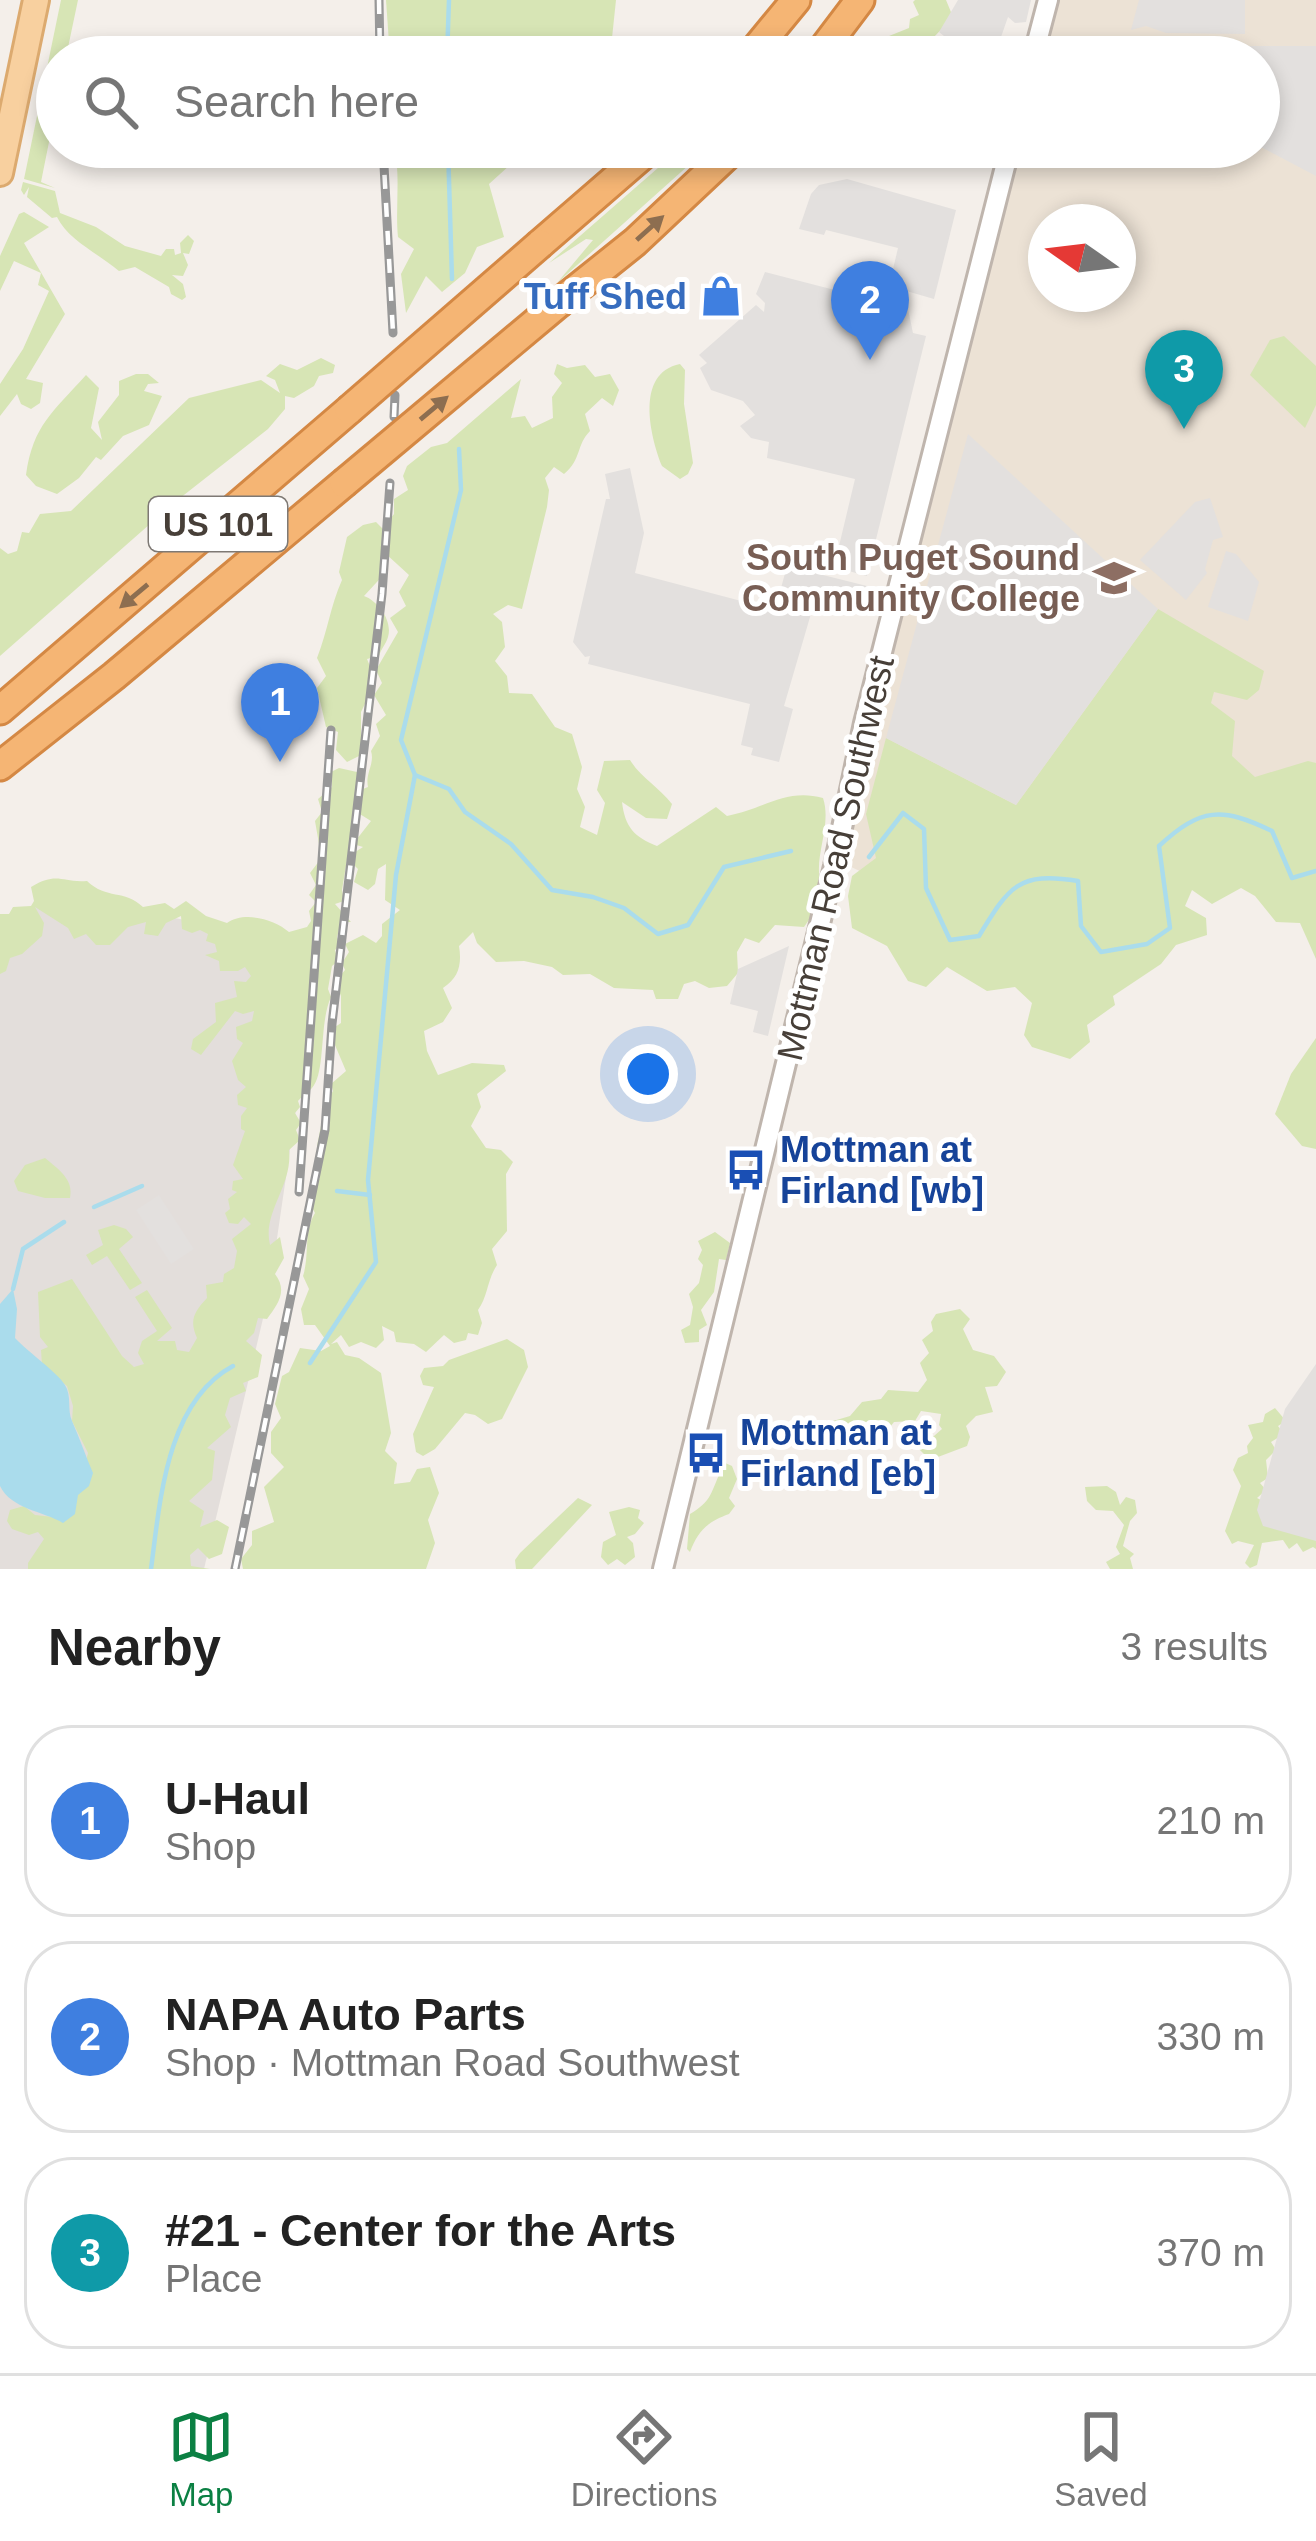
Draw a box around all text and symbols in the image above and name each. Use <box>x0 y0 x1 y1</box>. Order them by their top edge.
search box <box>36 36 1280 168</box>
icon: search <box>78 69 144 135</box>
text: Search here <box>174 76 419 127</box>
north arrow <box>1028 204 1136 312</box>
one-way arrow <box>635 215 665 242</box>
pin: 2 <box>831 261 909 360</box>
shop icon: Tuff Shed <box>698 273 744 319</box>
place label: Tuff Shed <box>524 276 687 317</box>
pin: 3 <box>1145 330 1223 429</box>
one-way arrow <box>419 395 449 421</box>
road number: US 101 <box>149 497 287 551</box>
place label: South Puget Sound Community College <box>742 537 1080 619</box>
school or university icon: South Puget Sound Community College <box>1091 555 1137 601</box>
one-way arrow <box>119 582 149 608</box>
street label: Mottman Road Southwest <box>769 652 902 1065</box>
pin: 1 <box>241 663 319 762</box>
your location <box>618 1044 678 1104</box>
place label: Mottman at Firland [wb] <box>780 1129 984 1211</box>
bus stop icon: Mottman at Firland [wb] <box>723 1147 769 1193</box>
place label: Mottman at Firland [eb] <box>740 1412 936 1494</box>
bus stop icon: Mottman at Firland [eb] <box>683 1430 729 1476</box>
text: Nearby <box>48 1619 221 1676</box>
text: 3 results <box>1121 1625 1268 1668</box>
text: U-Haul <box>165 1773 310 1824</box>
text: 1 <box>79 1799 101 1842</box>
text: 210 m <box>1157 1799 1265 1842</box>
text: Shop <box>165 1825 256 1868</box>
text: NAPA Auto Parts <box>165 1989 526 2040</box>
text: 2 <box>79 2015 101 2058</box>
text: 330 m <box>1157 2015 1265 2058</box>
text: Shop · Mottman Road Southwest <box>165 2041 739 2084</box>
text: #21 - Center for the Arts <box>165 2205 676 2256</box>
text: 3 <box>79 2231 101 2274</box>
text: 370 m <box>1157 2231 1265 2274</box>
text: Place <box>165 2257 263 2300</box>
tab: Map <box>168 2404 234 2514</box>
tab: Directions <box>571 2404 718 2514</box>
tab: Saved <box>1054 2404 1148 2514</box>

